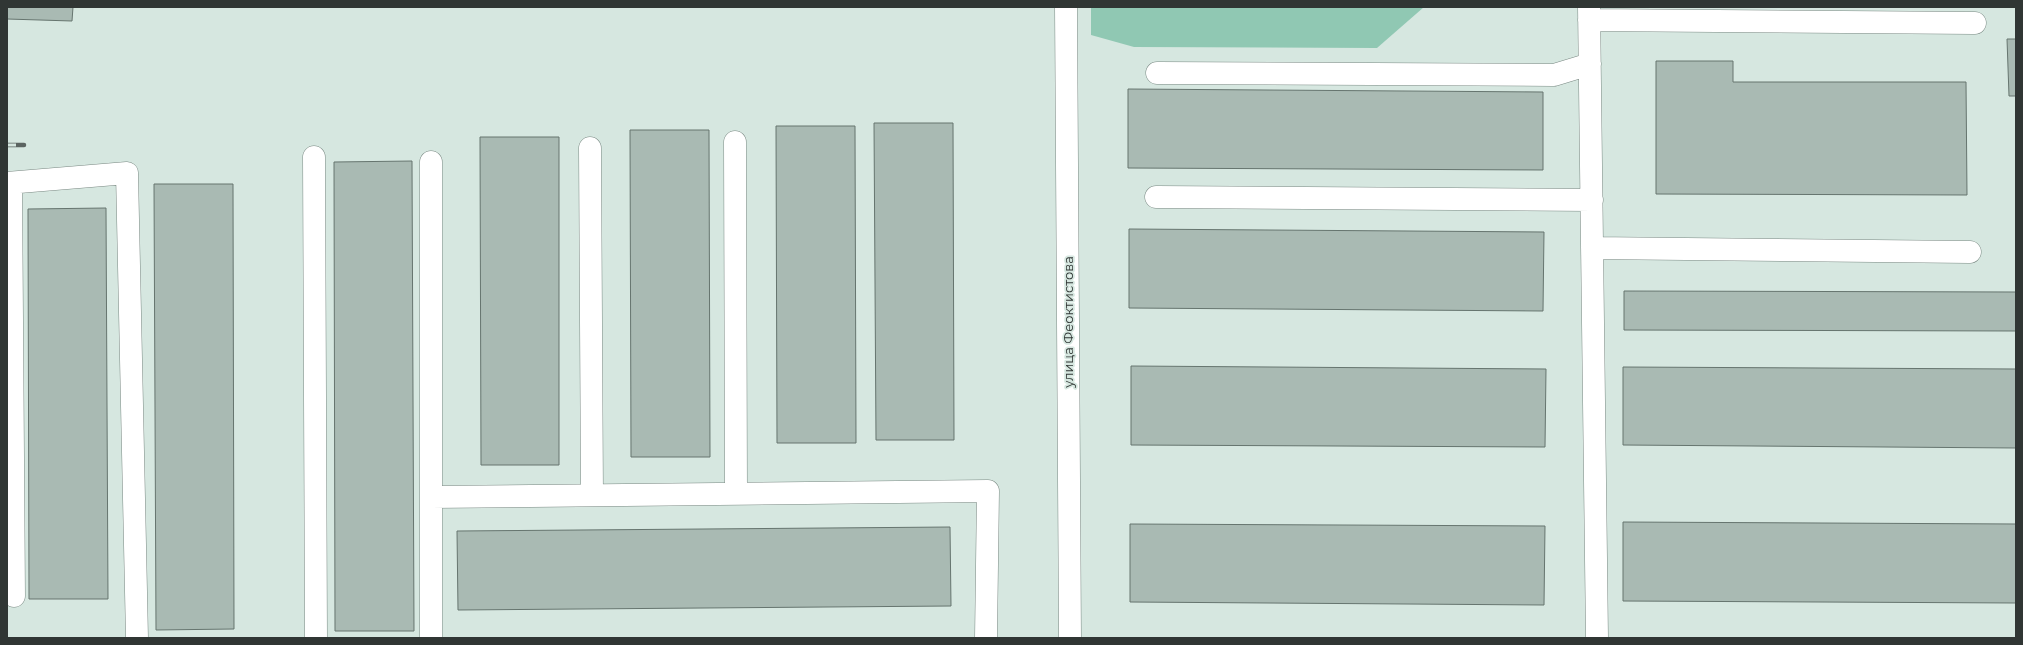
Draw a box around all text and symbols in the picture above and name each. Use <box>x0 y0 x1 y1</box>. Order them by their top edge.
street label: улица Феоктистова <box>1060 256 1076 389</box>

